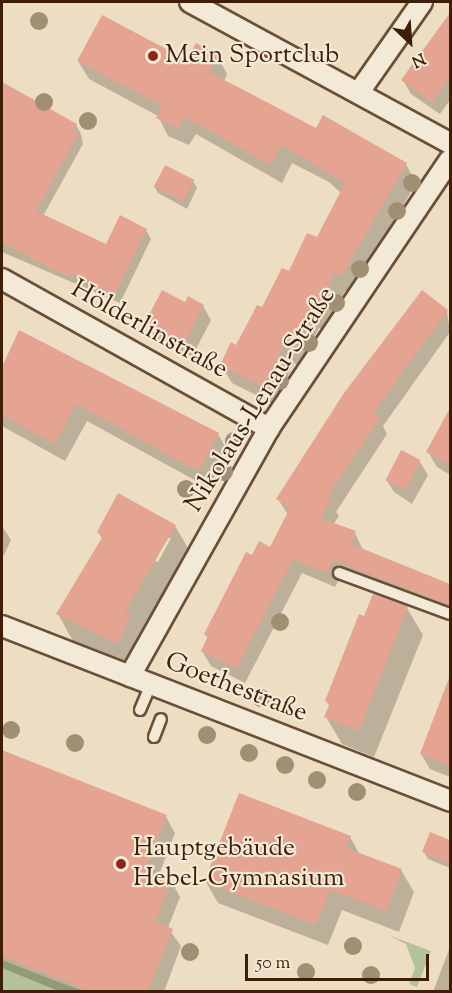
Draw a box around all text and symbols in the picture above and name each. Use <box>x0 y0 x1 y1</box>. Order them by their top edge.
north arrow <box>380 12 440 72</box>
place label: Mein Sportclub <box>165 40 339 72</box>
text: N <box>407 46 428 72</box>
marker: Mein Sportclub <box>146 49 160 63</box>
street label: Hölderlinstraße <box>65 274 233 386</box>
street label: Nikolaus-Lenau-Straße <box>179 282 343 518</box>
street label: Goethestraße <box>160 647 312 729</box>
place label: Hauptgebäude Hebel-Gymnasium <box>133 833 344 894</box>
marker: Hauptgebäude Hebel-Gymnasium <box>114 857 128 871</box>
scale bar <box>248 942 432 980</box>
text: 50 m <box>256 951 290 977</box>

